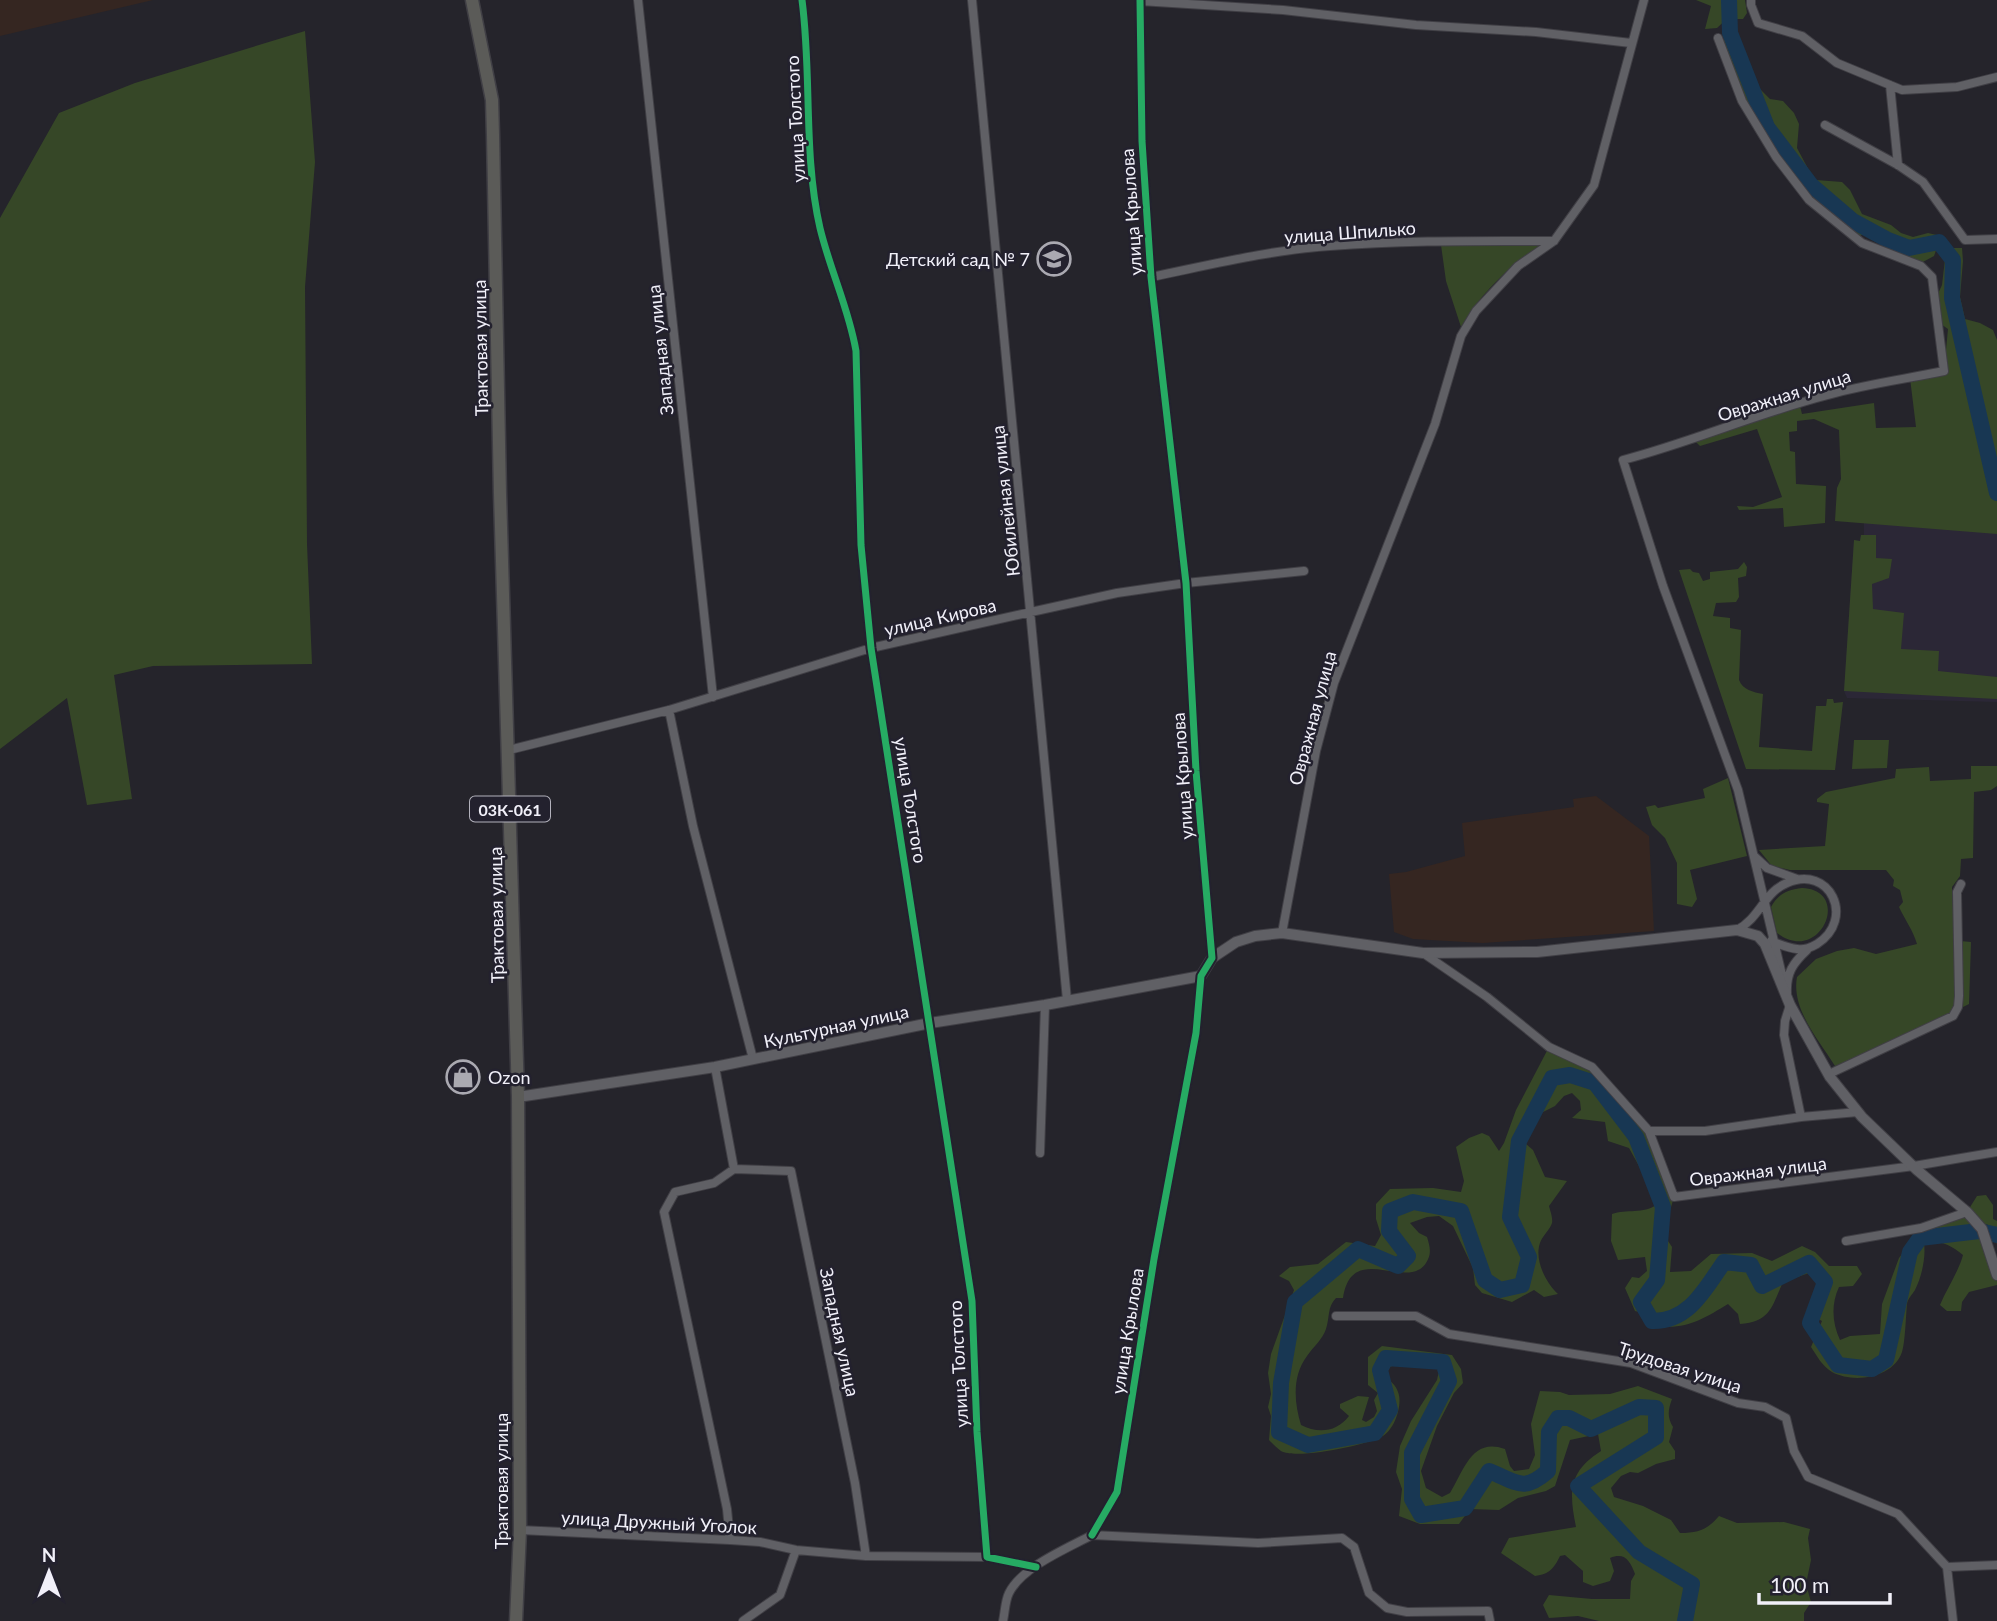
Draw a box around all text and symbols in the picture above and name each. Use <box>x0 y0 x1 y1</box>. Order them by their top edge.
street label: улица Толстого <box>781 55 809 183</box>
street label: улица Крылова <box>1116 148 1146 276</box>
street label: улица Шпилько <box>1283 216 1417 248</box>
school or university icon: Детский сад № 7 <box>1035 240 1073 278</box>
place label: Детский сад № 7 <box>886 248 1030 270</box>
street label: Трактовая улица <box>468 280 492 416</box>
street label: Западная улица <box>642 284 678 416</box>
street label: Овражная улица <box>1715 364 1853 426</box>
street label: Юбилейная улица <box>986 424 1024 578</box>
street label: улица Кирова <box>882 593 998 641</box>
street label: Овражная улица <box>1284 648 1340 788</box>
street label: улица Крылова <box>1167 712 1197 840</box>
street label: улица Толстого <box>890 735 932 865</box>
road number: 03К-061 <box>470 796 550 822</box>
street label: Трактовая улица <box>484 847 508 983</box>
street label: Культурная улица <box>761 1000 911 1052</box>
shop icon: Ozon <box>444 1058 482 1096</box>
place label: Ozon <box>488 1066 530 1088</box>
street label: Овражная улица <box>1688 1152 1828 1190</box>
street label: Западная улица <box>816 1266 864 1398</box>
street label: улица Крылова <box>1106 1266 1148 1396</box>
street label: улица Толстого <box>944 1300 972 1428</box>
street label: Трудовая улица <box>1615 1337 1745 1397</box>
street label: Трактовая улица <box>490 1413 512 1549</box>
street label: улица Дружный Уголок <box>560 1506 758 1538</box>
north arrow <box>14 1537 84 1607</box>
text: N <box>42 1543 56 1566</box>
scale bar <box>1759 1562 1890 1606</box>
text: 100 m <box>1770 1572 1829 1597</box>

